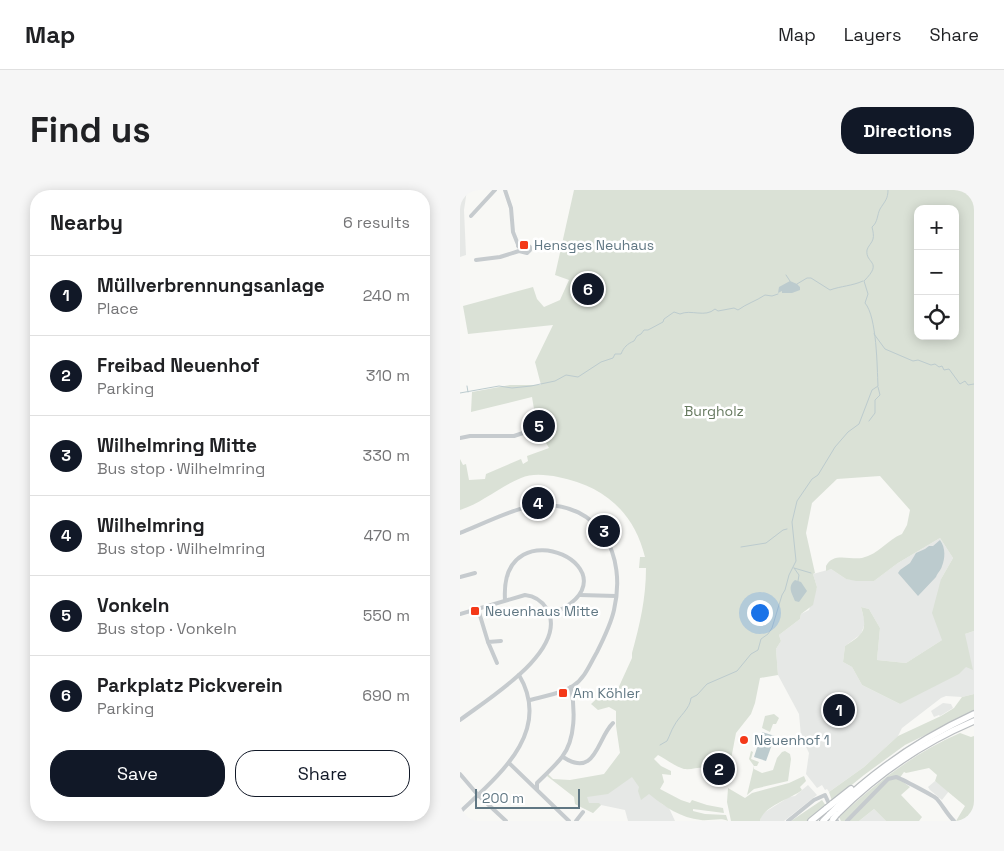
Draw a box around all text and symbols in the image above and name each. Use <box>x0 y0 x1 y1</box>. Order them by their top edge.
text: Map <box>25 19 75 50</box>
text: Map <box>778 23 816 46</box>
text: Layers <box>844 23 901 46</box>
text: Share <box>929 23 979 46</box>
button: Directions <box>841 107 974 154</box>
text: Find us <box>30 108 151 152</box>
map controls <box>914 205 959 340</box>
button: + <box>914 205 959 250</box>
text: Nearby <box>50 209 123 236</box>
text: 6 results <box>343 212 410 233</box>
place label: Hensges Neuhaus <box>534 236 654 254</box>
marker: Hensges Neuhaus <box>518 239 530 251</box>
button: − <box>914 250 959 295</box>
pin: 6 <box>572 270 604 308</box>
text: Müllverbrennungsanlage <box>97 273 325 298</box>
text: 1 <box>62 285 70 306</box>
text: 240 m <box>363 285 410 306</box>
button: locate <box>914 295 959 340</box>
text: Place <box>97 298 139 319</box>
text: Freibad Neuenhof <box>97 353 260 378</box>
text: 2 <box>61 365 71 386</box>
text: 310 m <box>366 365 410 386</box>
text: Parking <box>97 378 154 399</box>
park label: Burgholz <box>684 402 744 420</box>
pin: 5 <box>523 407 555 445</box>
text: Wilhelmring Mitte <box>97 433 257 458</box>
text: 3 <box>61 445 71 466</box>
text: 330 m <box>363 445 410 466</box>
text: Bus stop · Wilhelmring <box>97 458 265 479</box>
pin: 4 <box>522 484 554 522</box>
pin: 3 <box>588 512 620 550</box>
text: Wilhelmring <box>97 513 205 538</box>
text: 4 <box>61 525 71 546</box>
text: 470 m <box>363 525 410 546</box>
text: Bus stop · Wilhelmring <box>97 538 265 559</box>
text: Vonkeln <box>97 593 169 618</box>
your location <box>747 600 773 626</box>
place label: Neuenhaus Mitte <box>485 602 599 620</box>
text: 5 <box>61 605 71 626</box>
text: 550 m <box>363 605 410 626</box>
marker: Neuenhaus Mitte <box>469 605 481 617</box>
text: Bus stop · Vonkeln <box>97 618 237 639</box>
text: Parkplatz Pickverein <box>97 673 283 698</box>
place label: Am Köhler <box>573 684 640 702</box>
text: 6 <box>61 685 71 706</box>
text: 690 m <box>362 685 410 706</box>
marker: Am Köhler <box>557 687 569 699</box>
pin: 1 <box>823 691 855 729</box>
text: Parking <box>97 698 154 719</box>
place label: Neuenhof 1 <box>754 731 830 749</box>
marker: Neuenhof 1 <box>738 734 750 746</box>
button: Save <box>50 750 225 797</box>
button: Share <box>235 750 410 797</box>
pin: 2 <box>703 750 735 788</box>
scale bar <box>475 786 580 809</box>
text: 200 m <box>482 789 524 807</box>

